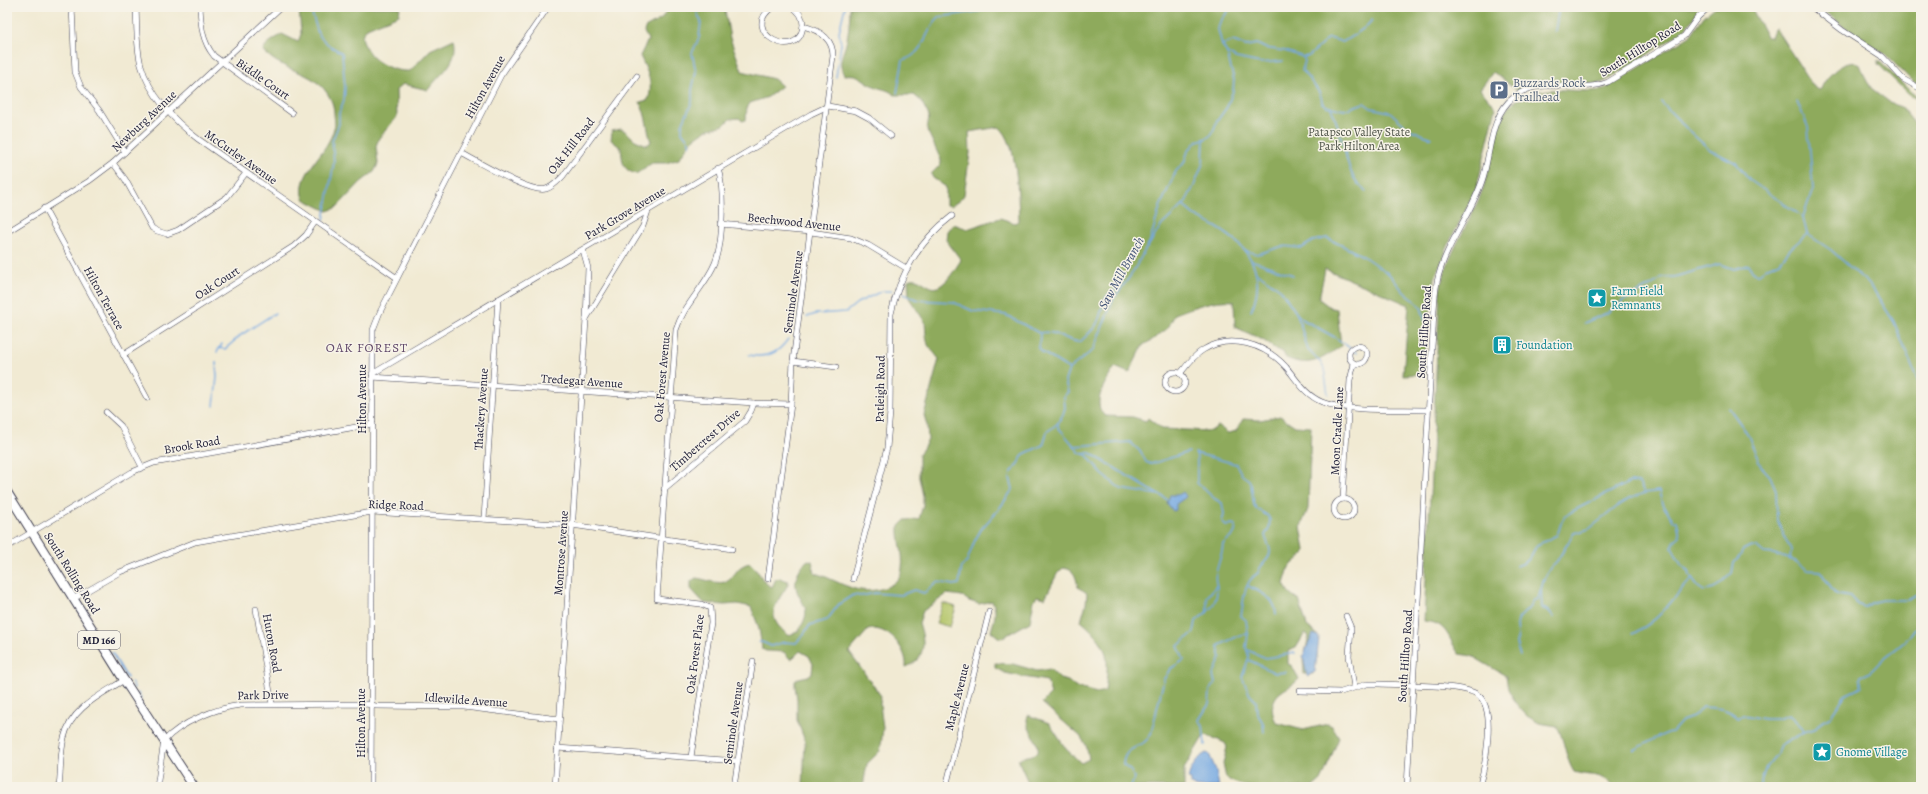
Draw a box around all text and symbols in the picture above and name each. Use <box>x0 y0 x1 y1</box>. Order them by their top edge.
street label: South Hilltop Road <box>1596 17 1684 80</box>
street label: Hilton Avenue <box>461 53 509 121</box>
street label: Biddle Court <box>233 55 293 103</box>
place label: Buzzards Rock Trailhead <box>1513 75 1585 105</box>
parking icon: Buzzards Rock Trailhead <box>1488 79 1510 101</box>
street label: Newburg Avenue <box>108 87 180 155</box>
street label: Oak Hill Road <box>544 114 599 178</box>
park label: Patapsco Valley State Park Hilton Area <box>1308 124 1410 154</box>
street label: McCurley Avenue <box>201 126 281 188</box>
street label: Park Grove Avenue <box>582 183 668 243</box>
street label: Beechwood Avenue <box>746 209 842 235</box>
water label: Saw Mill Branch <box>1094 234 1148 312</box>
street label: Seminole Avenue <box>779 249 807 335</box>
street label: Hilton Terrace <box>80 263 128 333</box>
street label: Oak Court <box>191 263 243 303</box>
place label: Farm Field Remnants <box>1611 283 1664 313</box>
street label: South Hilltop Road <box>1413 284 1435 379</box>
place icon: Farm Field Remnants <box>1586 287 1608 309</box>
street label: Oak Forest Avenue <box>650 331 674 423</box>
building icon: Foundation <box>1491 334 1513 356</box>
place label: Foundation <box>1516 337 1573 353</box>
district label: OAK FOREST <box>326 339 408 356</box>
street label: Patleigh Road <box>871 355 889 423</box>
street label: Hilton Avenue <box>354 364 370 434</box>
street label: Thackery Avenue <box>470 368 492 450</box>
street label: Tredegar Avenue <box>541 370 623 392</box>
street label: Moon Cradle Lane <box>1327 386 1347 476</box>
street label: Timbercrest Drive <box>666 405 744 475</box>
street label: Brook Road <box>163 432 222 458</box>
street label: Ridge Road <box>368 496 425 514</box>
street label: Montrose Avenue <box>550 510 572 596</box>
street label: South Rolling Road <box>40 529 104 617</box>
street label: South Hilltop Road <box>1394 608 1416 703</box>
street label: Huron Road <box>259 612 285 674</box>
street label: Oak Forest Place <box>682 613 708 695</box>
road number: MD 166 <box>78 631 120 649</box>
street label: Maple Avenue <box>941 662 973 732</box>
street label: Seminole Avenue <box>719 680 747 766</box>
street label: Park Drive <box>237 687 289 703</box>
street label: Hilton Avenue <box>353 688 369 758</box>
street label: Idlewilde Avenue <box>424 689 508 711</box>
place icon: Gnome Village <box>1811 741 1833 763</box>
place label: Gnome Village <box>1836 744 1907 760</box>

